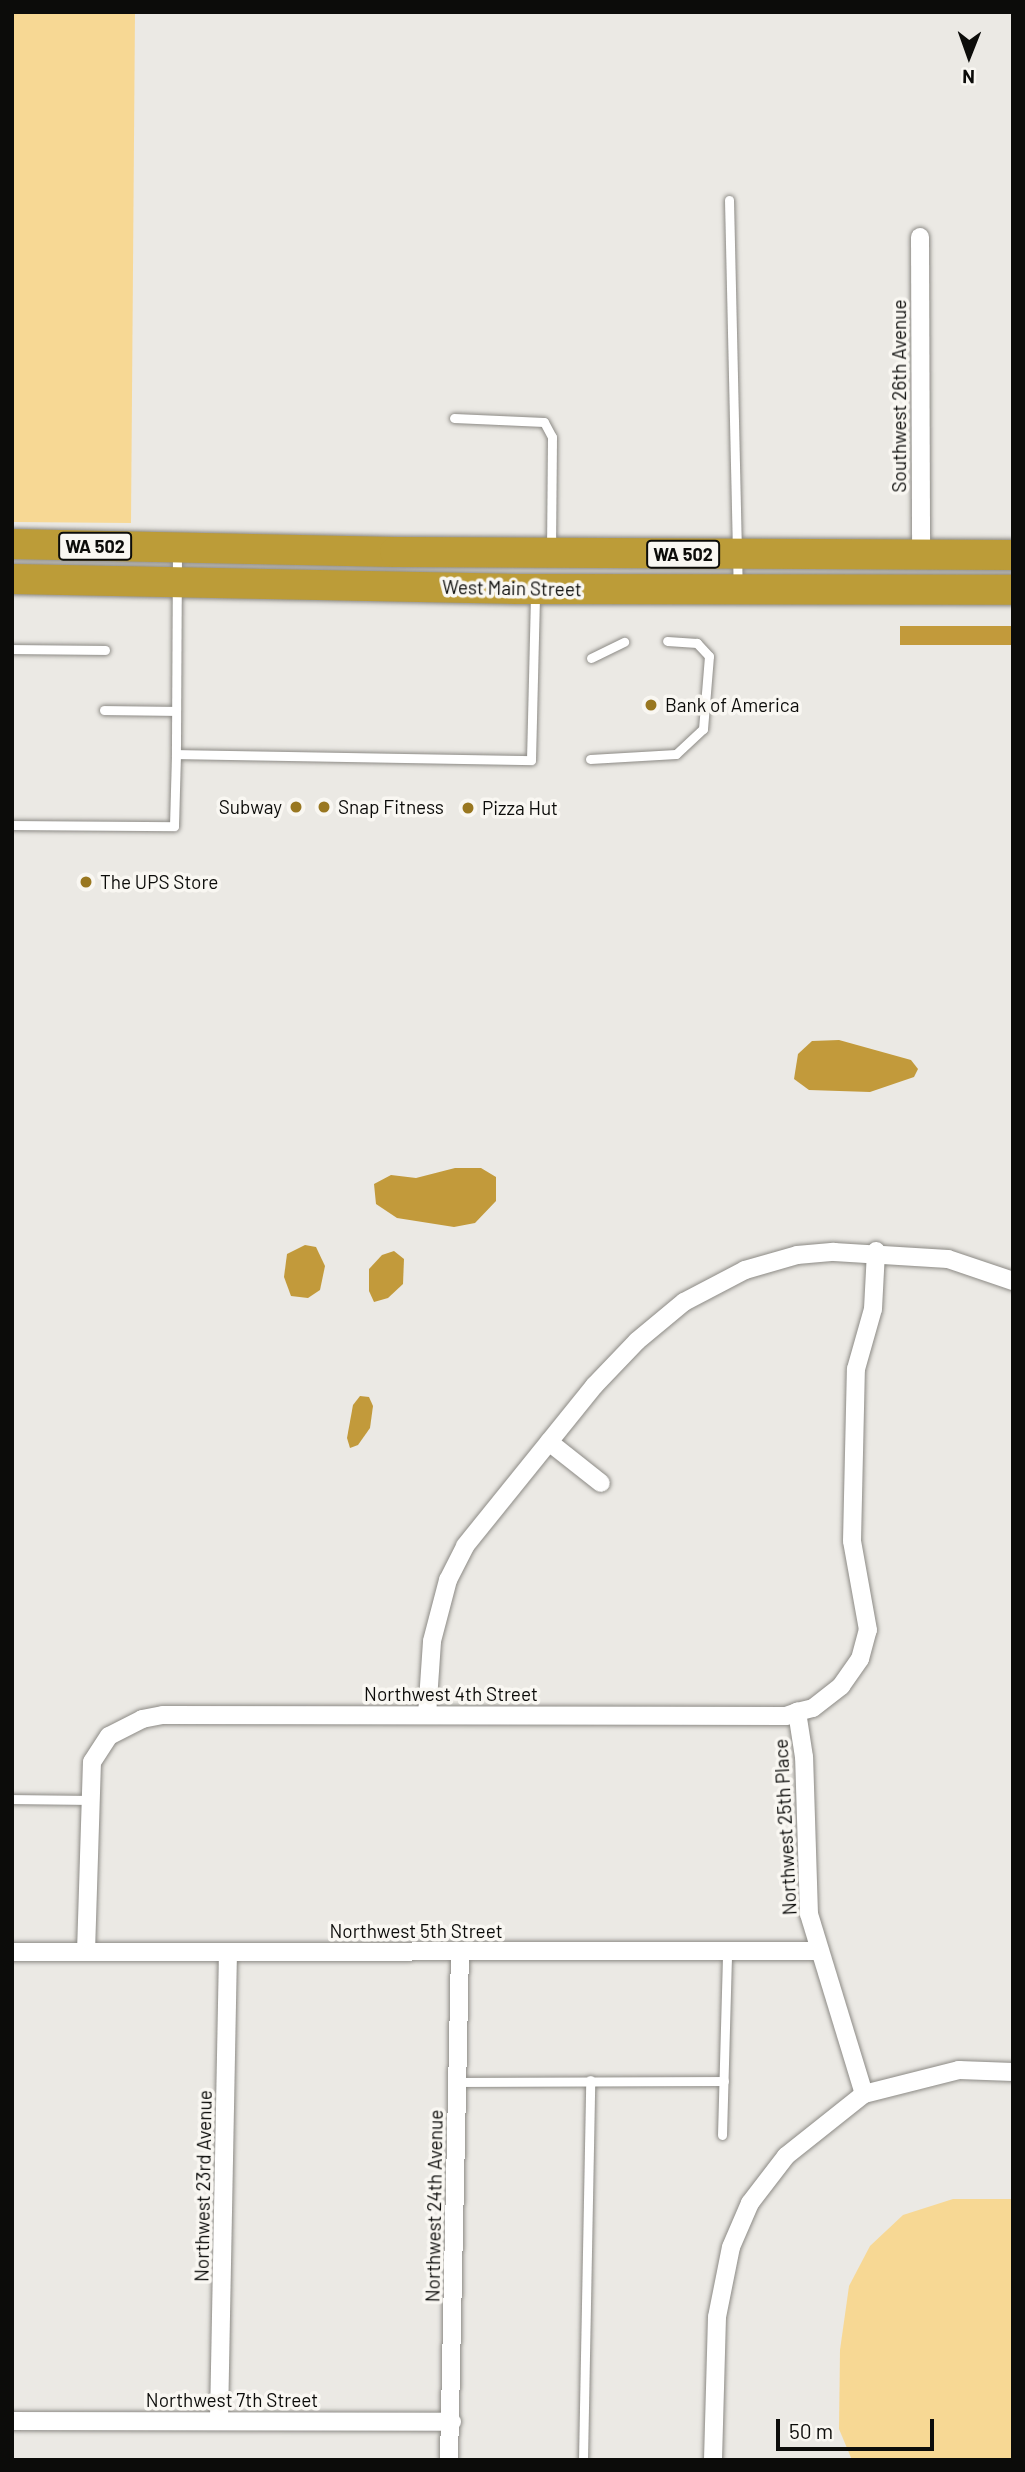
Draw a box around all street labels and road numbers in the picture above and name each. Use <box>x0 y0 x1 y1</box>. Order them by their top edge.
street label: Southwest 26th Avenue <box>888 299 910 493</box>
road number: WA 502 <box>56 532 134 560</box>
road number: WA 502 <box>644 540 722 568</box>
street label: West Main Street <box>442 575 582 601</box>
street label: Northwest 4th Street <box>364 1683 538 1705</box>
street label: Northwest 25th Place <box>769 1738 801 1916</box>
street label: Northwest 5th Street <box>329 1920 503 1942</box>
street label: Northwest 23rd Avenue <box>190 2090 216 2282</box>
street label: Northwest 24th Avenue <box>421 2110 447 2302</box>
street label: Northwest 7th Street <box>146 2389 318 2411</box>

